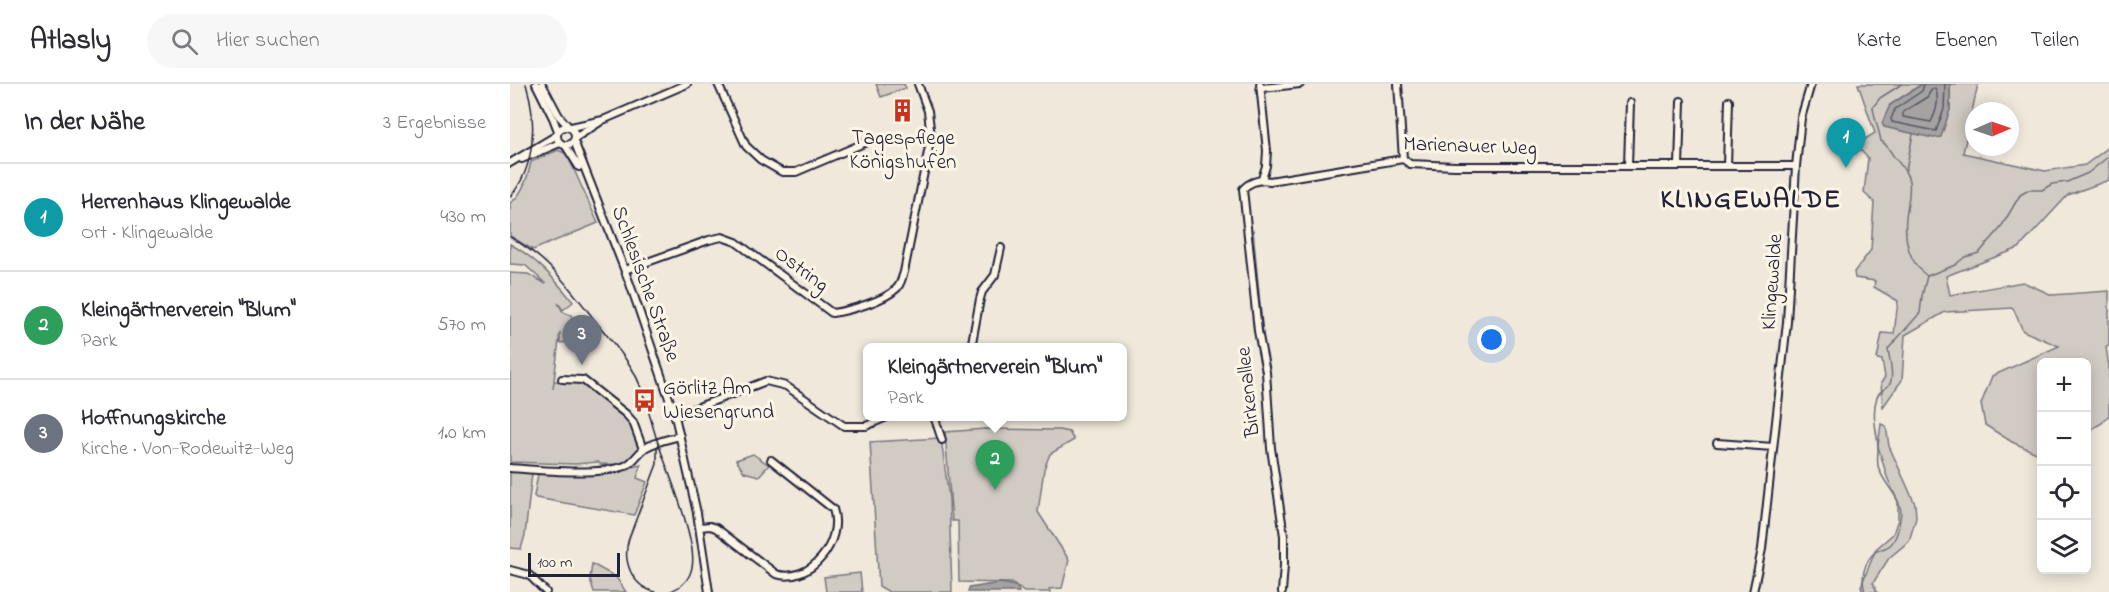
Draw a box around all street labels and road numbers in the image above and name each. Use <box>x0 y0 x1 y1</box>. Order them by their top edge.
street label: Marienauer Weg <box>1403 130 1537 166</box>
street label: Schlesische Straße <box>603 202 687 367</box>
street label: Klingewalde <box>1755 232 1793 331</box>
street label: Ostring <box>766 239 835 302</box>
street label: Birkenallee <box>1229 345 1269 440</box>

